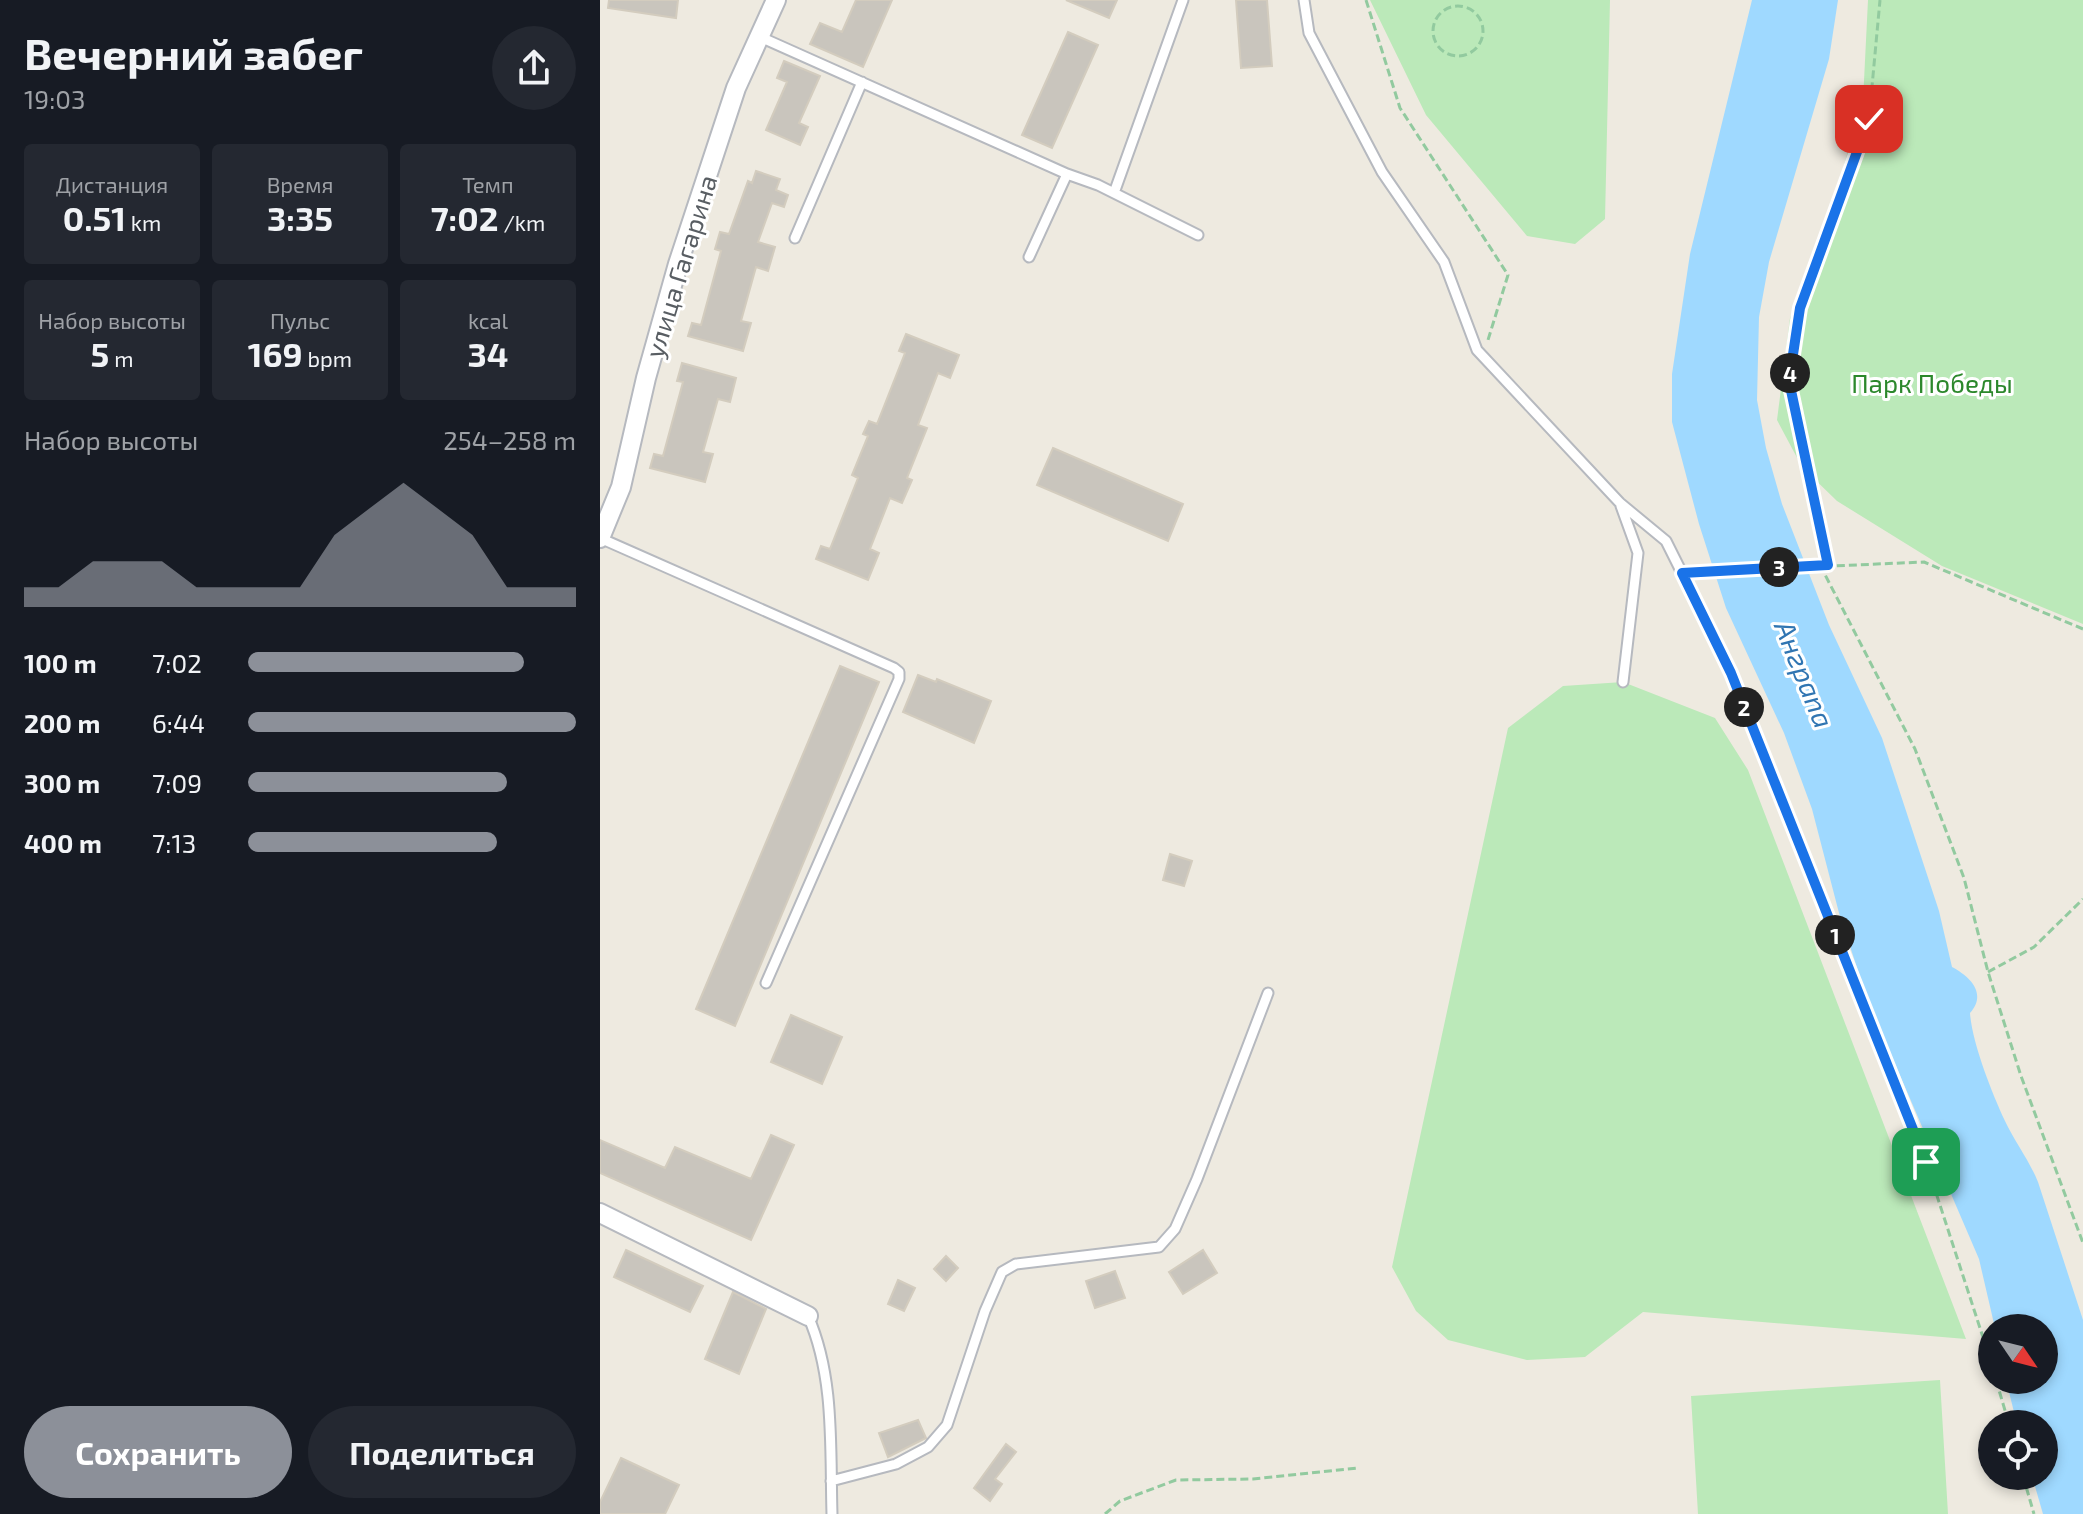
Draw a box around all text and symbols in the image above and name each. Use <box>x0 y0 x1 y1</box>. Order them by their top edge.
text: Вечерний забег <box>24 26 363 79</box>
button: share <box>492 26 576 110</box>
text: 19:03 <box>24 83 86 114</box>
pin <box>1835 85 1903 153</box>
icon: check <box>1847 97 1891 141</box>
text: Дистанция <box>56 171 168 197</box>
text: Время <box>267 171 333 197</box>
text: Темп <box>462 171 514 197</box>
street label: улица Гагарина <box>637 171 723 361</box>
text: 0.51 <box>63 197 126 238</box>
text: 3:35 <box>267 197 333 238</box>
text: 7:02 <box>431 197 499 238</box>
text: km <box>126 209 161 235</box>
text: /km <box>499 209 545 235</box>
text: Набор высоты <box>38 307 186 333</box>
text: Пульс <box>270 307 330 333</box>
text: kcal <box>468 307 508 333</box>
text: 5 <box>91 333 109 374</box>
text: 169 <box>248 333 303 374</box>
text: 34 <box>468 333 508 374</box>
text: m <box>109 345 133 371</box>
text: bpm <box>303 345 352 371</box>
pin: 4 <box>1770 353 1810 393</box>
text: 4 <box>1783 360 1797 386</box>
park label: Парк Победы <box>1851 367 2013 398</box>
text: Набор высоты <box>24 424 198 455</box>
text: 254–258 m <box>443 424 576 455</box>
pin: 3 <box>1759 547 1799 587</box>
text: 3 <box>1773 554 1785 580</box>
water label: Анграпа <box>1768 614 1842 733</box>
text: 100 m <box>24 647 97 678</box>
text: 7:02 <box>152 647 202 678</box>
pin: 2 <box>1724 687 1764 727</box>
text: 2 <box>1738 694 1750 720</box>
text: 200 m <box>24 707 100 738</box>
text: 6:44 <box>152 707 205 738</box>
text: 300 m <box>24 767 100 798</box>
text: 7:09 <box>152 767 202 798</box>
text: 400 m <box>24 827 102 858</box>
text: 7:13 <box>152 827 196 858</box>
pin: 1 <box>1815 915 1855 955</box>
text: 1 <box>1830 922 1840 948</box>
pin <box>1892 1128 1960 1196</box>
icon: arrive <box>1904 1140 1948 1184</box>
north arrow <box>1978 1314 2058 1394</box>
map controls <box>1978 1314 2058 1490</box>
button: Сохранить <box>24 1406 292 1498</box>
button: Поделиться <box>308 1406 576 1498</box>
button: locate <box>1978 1410 2058 1490</box>

